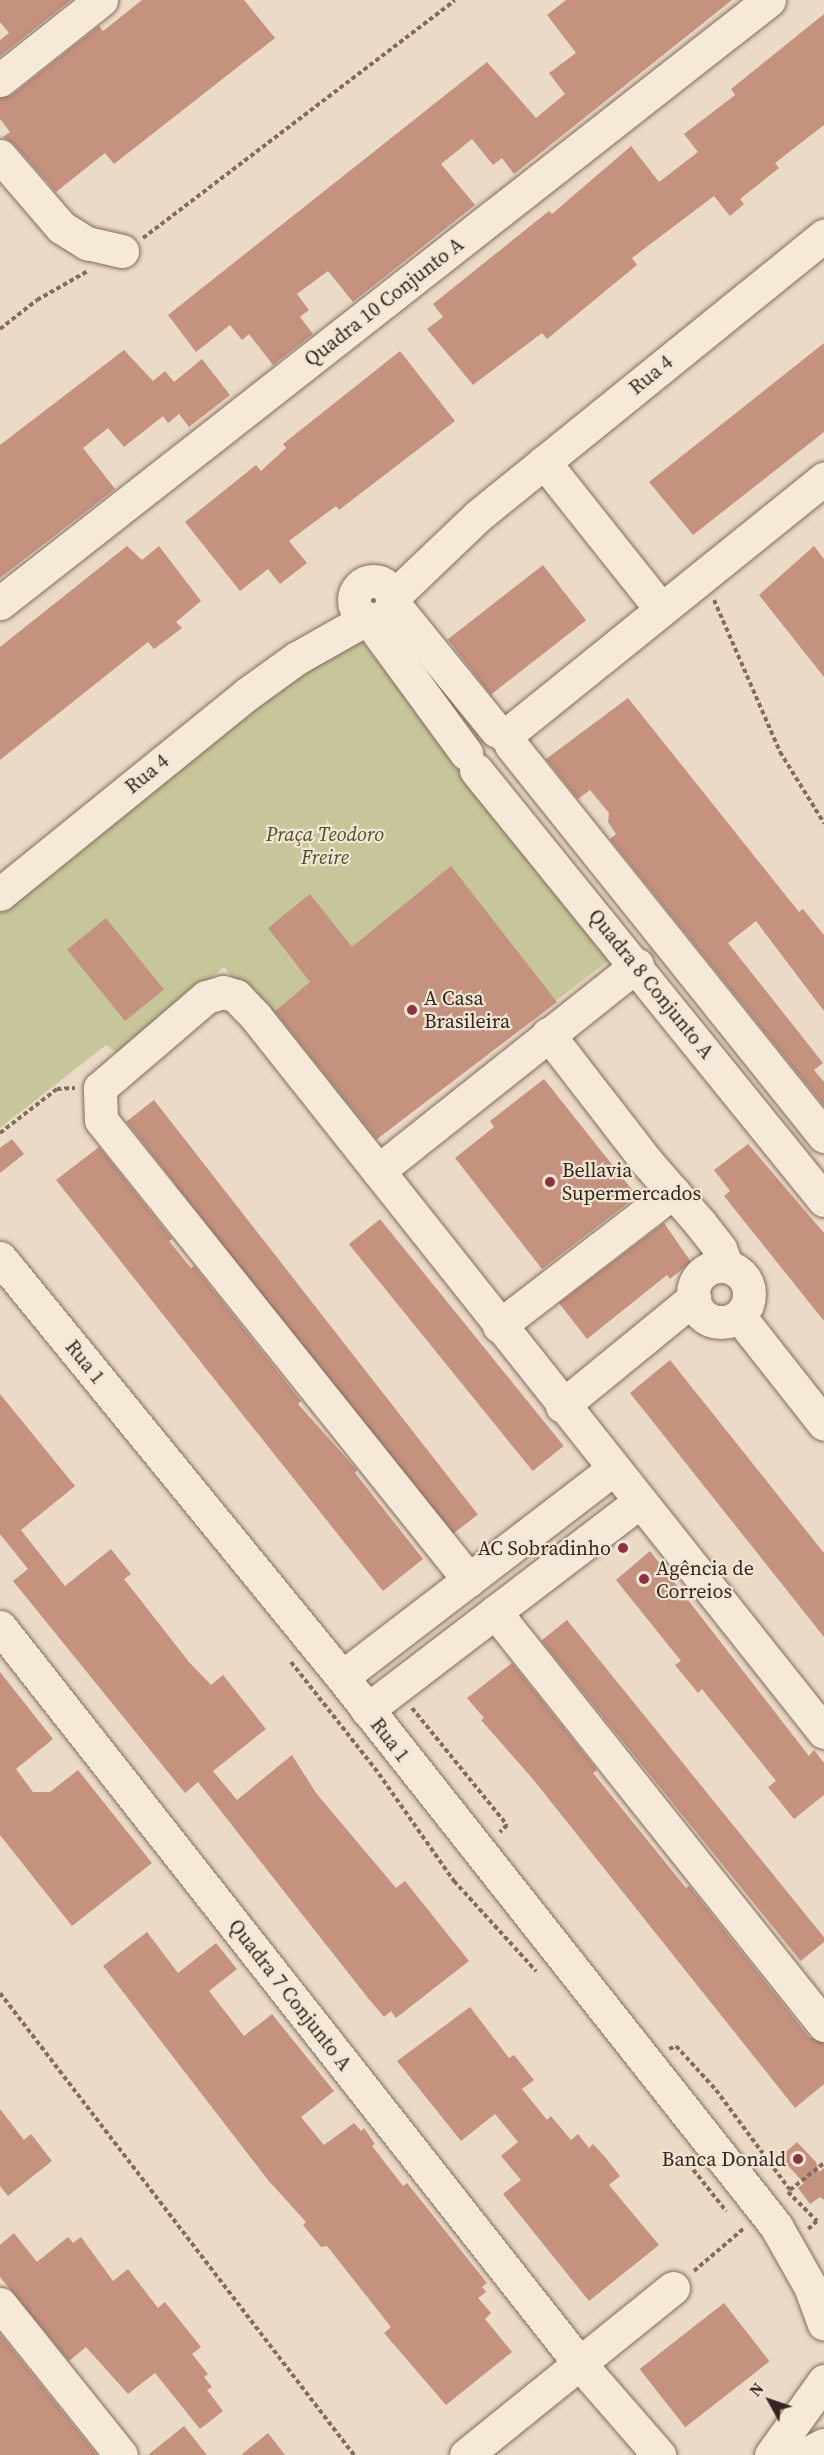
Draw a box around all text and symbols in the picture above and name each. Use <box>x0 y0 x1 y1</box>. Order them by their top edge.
street label: Quadra 10 Conjunto A <box>300 232 468 372</box>
street label: Rua 4 <box>624 350 678 400</box>
street label: Rua 4 <box>120 749 174 799</box>
park label: Praça Teodoro Freire <box>266 823 384 870</box>
street label: Quadra 8 Conjunto A <box>583 904 719 1064</box>
place label: A Casa Brasileira <box>424 987 510 1034</box>
marker: A Casa Brasileira <box>405 1003 419 1017</box>
place label: Bellavia Supermercados <box>562 1158 701 1205</box>
marker: Bellavia Supermercados <box>543 1175 557 1189</box>
street label: Rua 1 <box>60 1335 110 1389</box>
place label: AC Sobradinho <box>478 1536 611 1560</box>
marker: AC Sobradinho <box>616 1541 630 1555</box>
place label: Agência de Correios <box>656 1556 754 1603</box>
marker: Agência de Correios <box>637 1572 651 1586</box>
street label: Rua 1 <box>365 1713 415 1767</box>
street label: Quadra 7 Conjunto A <box>223 1915 357 2075</box>
place label: Banca Donald <box>662 2147 786 2171</box>
marker: Banca Donald <box>791 2152 805 2166</box>
north arrow <box>740 2371 800 2431</box>
text: N <box>744 2378 768 2401</box>

